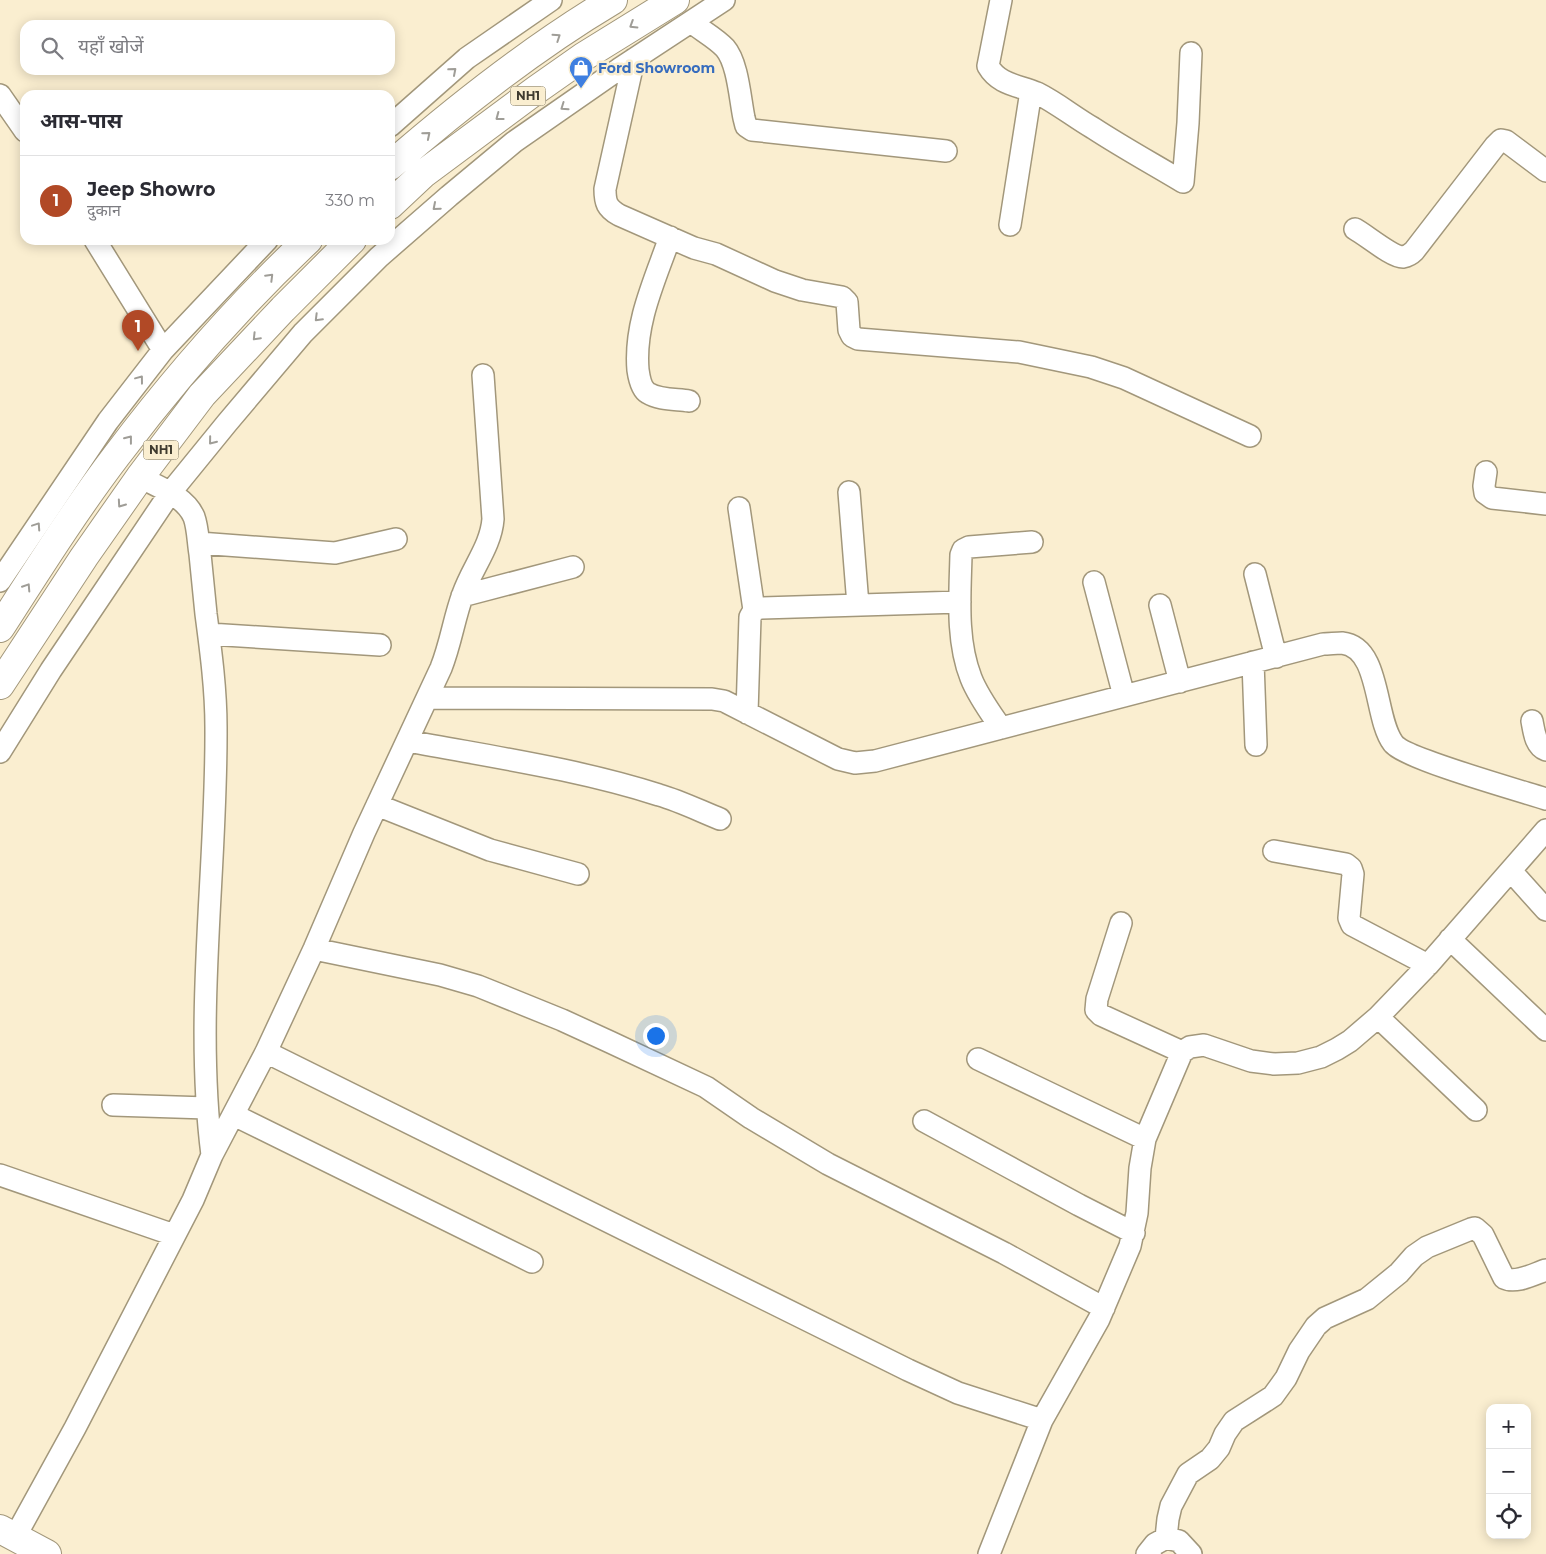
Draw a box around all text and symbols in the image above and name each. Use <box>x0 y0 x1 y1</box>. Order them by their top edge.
one-way arrow <box>630 19 639 29</box>
search box <box>20 20 395 75</box>
icon: search <box>38 34 66 62</box>
one-way arrow <box>551 34 560 43</box>
text: यहाँ खोजें <box>78 35 144 58</box>
shop icon: Ford Showroom <box>568 55 594 89</box>
place label: Ford Showroom <box>598 59 715 77</box>
one-way arrow <box>448 67 457 76</box>
road number: NH1 <box>510 86 546 105</box>
one-way arrow <box>560 101 570 110</box>
text: आस-पास <box>40 108 122 133</box>
one-way arrow <box>495 111 505 120</box>
one-way arrow <box>422 132 431 141</box>
text: Jeep Showro <box>87 178 216 201</box>
text: 1 <box>53 191 59 210</box>
text: 330 m <box>325 191 375 210</box>
text: दुकान <box>87 201 121 220</box>
one-way arrow <box>433 201 442 210</box>
one-way arrow <box>264 274 273 283</box>
pin: 1 <box>122 310 154 351</box>
one-way arrow <box>315 312 324 321</box>
one-way arrow <box>253 331 262 340</box>
one-way arrow <box>135 376 143 385</box>
one-way arrow <box>209 435 217 444</box>
one-way arrow <box>124 436 132 445</box>
road number: NH1 <box>144 440 178 460</box>
one-way arrow <box>118 498 127 507</box>
one-way arrow <box>31 522 40 532</box>
one-way arrow <box>20 583 30 592</box>
your location <box>643 1023 669 1049</box>
map controls <box>1486 1404 1531 1539</box>
button: + <box>1486 1404 1531 1449</box>
button: − <box>1486 1449 1531 1494</box>
button: locate <box>1486 1494 1531 1539</box>

